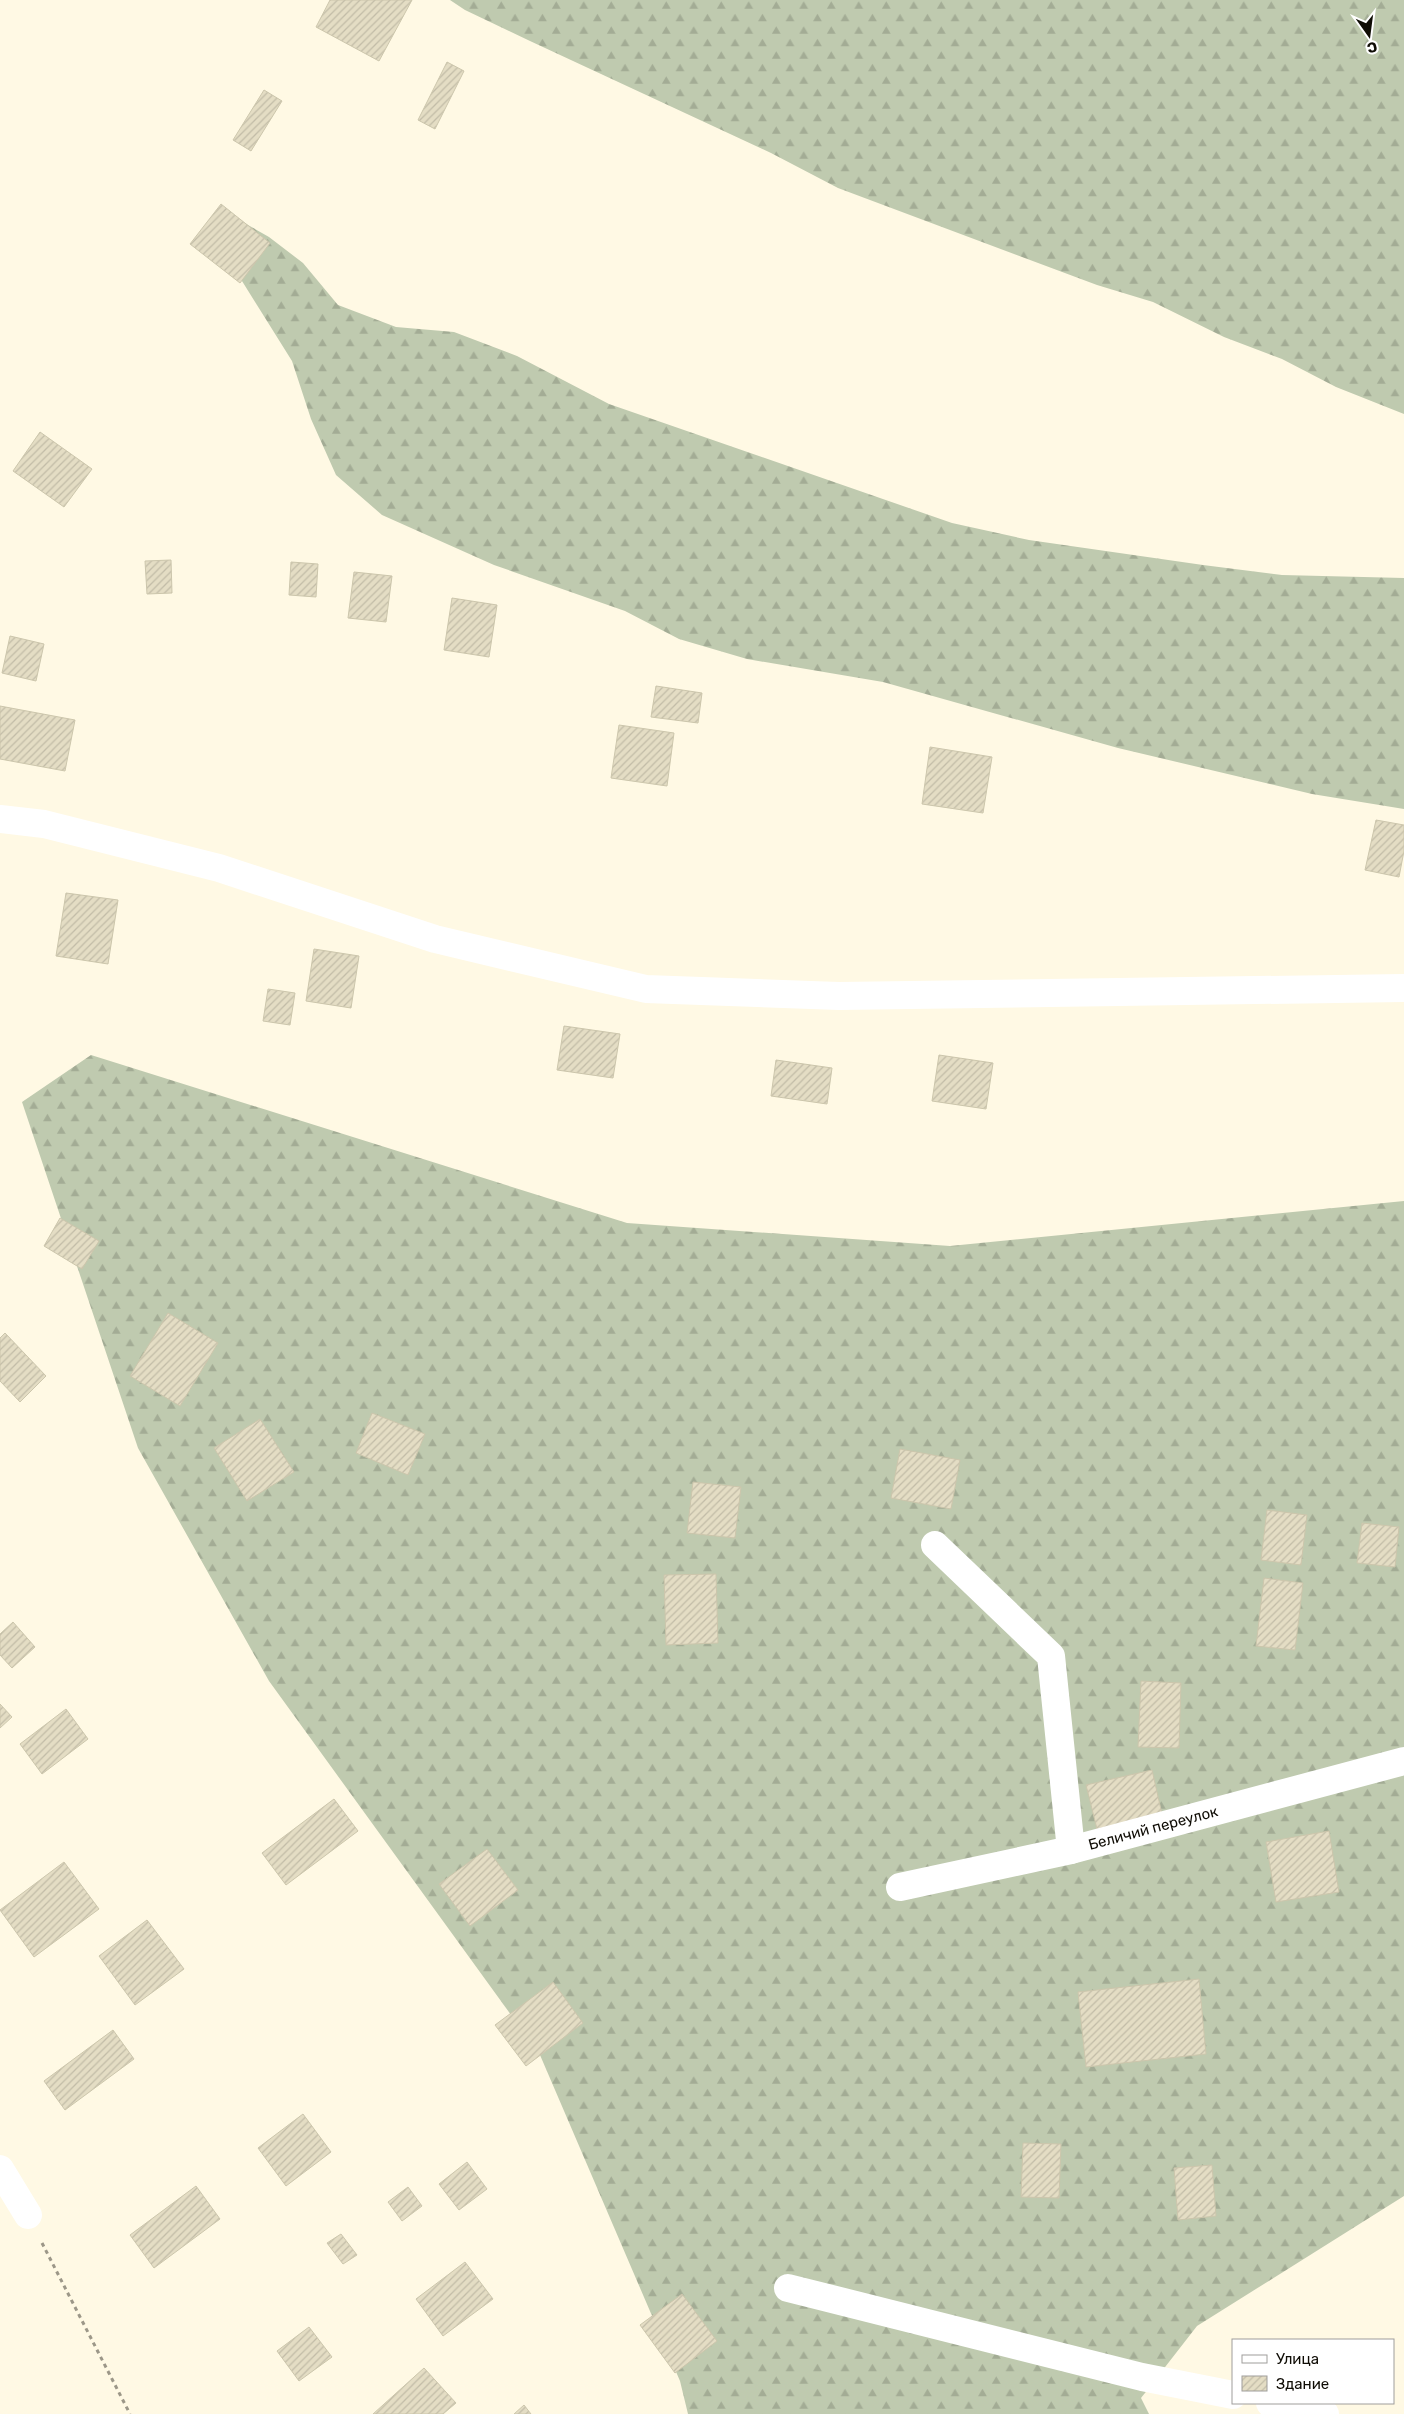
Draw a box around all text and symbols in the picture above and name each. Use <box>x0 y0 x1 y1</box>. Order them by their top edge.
north arrow <box>1344 10 1394 60</box>
text: С <box>1365 38 1379 57</box>
street label: Беличий переулок <box>1086 1802 1220 1854</box>
legend <box>1232 2339 1394 2404</box>
text: Улица <box>1276 2350 1319 2368</box>
text: Здание <box>1276 2375 1329 2393</box>

